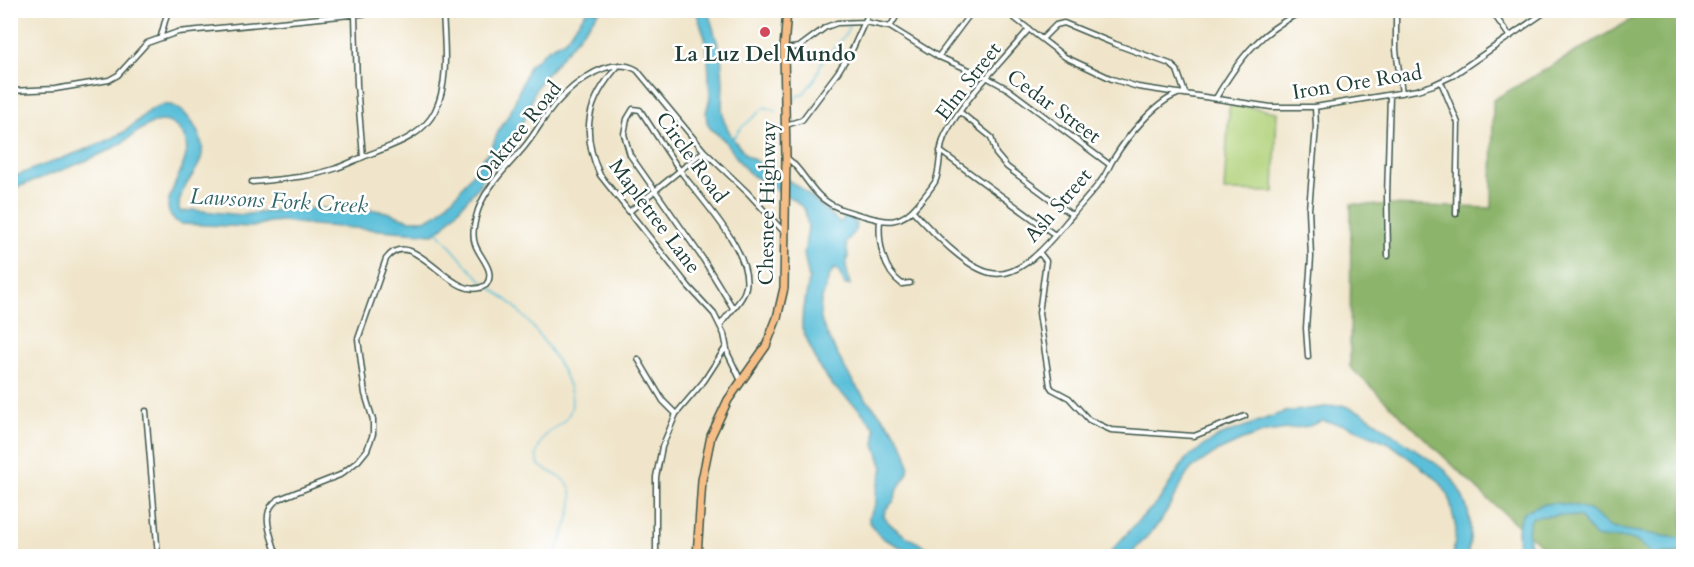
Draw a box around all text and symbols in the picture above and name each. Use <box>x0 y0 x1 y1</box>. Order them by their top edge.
marker: La Luz Del Mundo <box>758 25 772 39</box>
street label: Elm Street <box>929 36 1008 127</box>
place label: La Luz Del Mundo <box>674 40 856 69</box>
street label: Iron Ore Road <box>1290 58 1424 107</box>
street label: Cedar Street <box>1001 62 1107 151</box>
street label: Oaktree Road <box>468 75 569 189</box>
street label: Circle Road <box>649 106 734 209</box>
street label: Chesnee Highway <box>752 120 783 286</box>
street label: Mapletree Lane <box>602 153 707 280</box>
street label: Ash Street <box>1018 162 1099 249</box>
water label: Lawsons Fork Creek <box>189 181 369 221</box>

